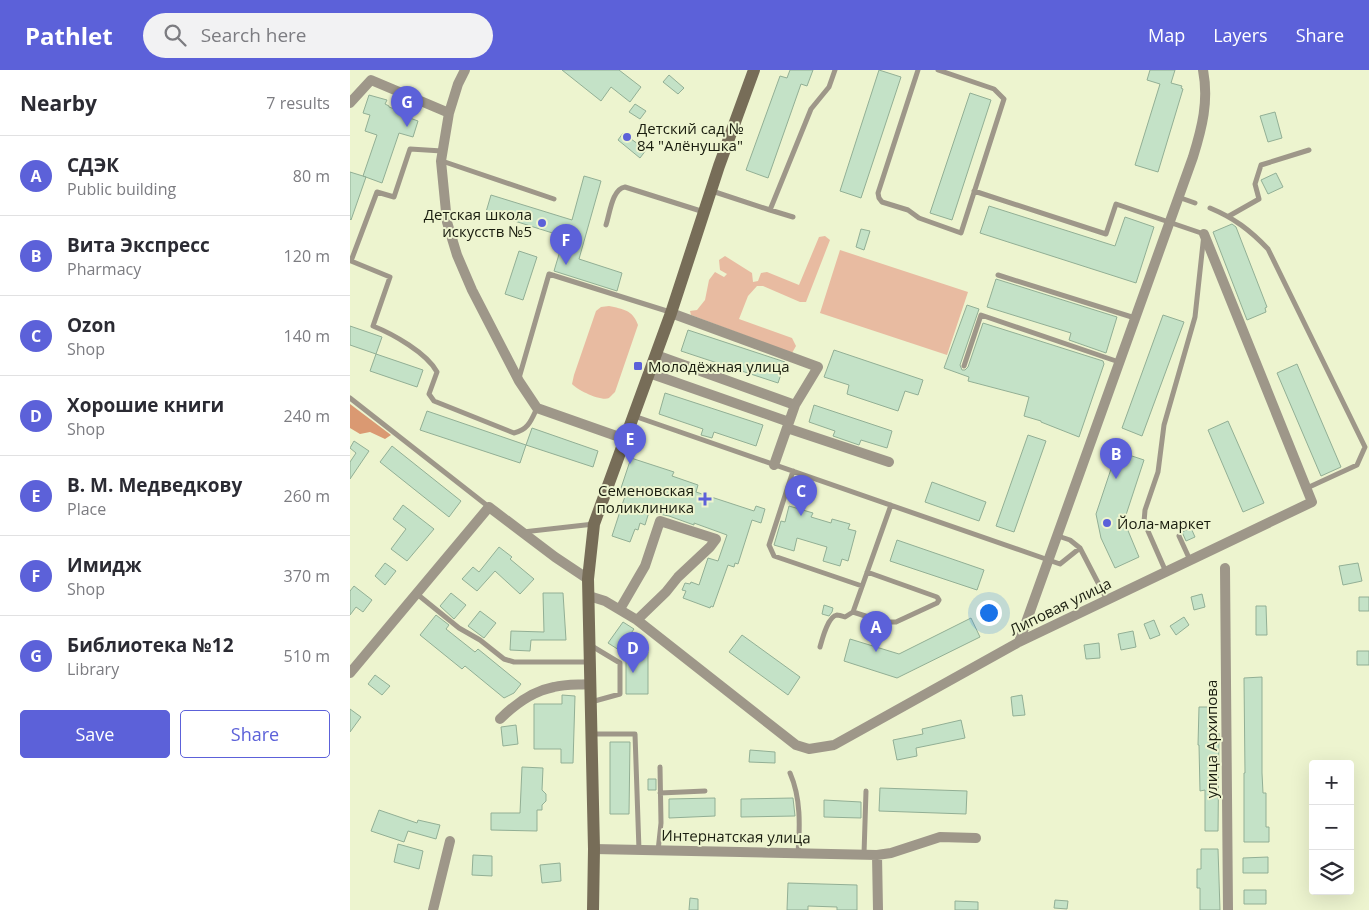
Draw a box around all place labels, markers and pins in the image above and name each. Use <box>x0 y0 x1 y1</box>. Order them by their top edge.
pin: G <box>391 86 423 127</box>
place label: Детский сад № 84 "Алёнушка" <box>637 118 744 155</box>
marker: Детский сад № 84 "Алёнушка" <box>621 131 633 143</box>
place label: Детская школа искусств №5 <box>424 204 532 241</box>
marker: Детская школа искусств №5 <box>536 217 548 229</box>
pin: F <box>550 224 582 265</box>
place label: Молодёжная улица <box>648 356 790 376</box>
marker: Молодёжная улица <box>632 360 644 372</box>
pin: E <box>614 423 646 464</box>
pin: B <box>1100 438 1132 479</box>
pin: C <box>785 475 817 516</box>
place label: Семеновская поликлиника <box>597 480 694 517</box>
marker: Семеновская поликлиника <box>698 492 712 506</box>
place label: Йола-маркет <box>1117 513 1211 533</box>
marker: Йола-маркет <box>1101 517 1113 529</box>
pin: A <box>860 611 892 652</box>
pin: D <box>617 632 649 673</box>

